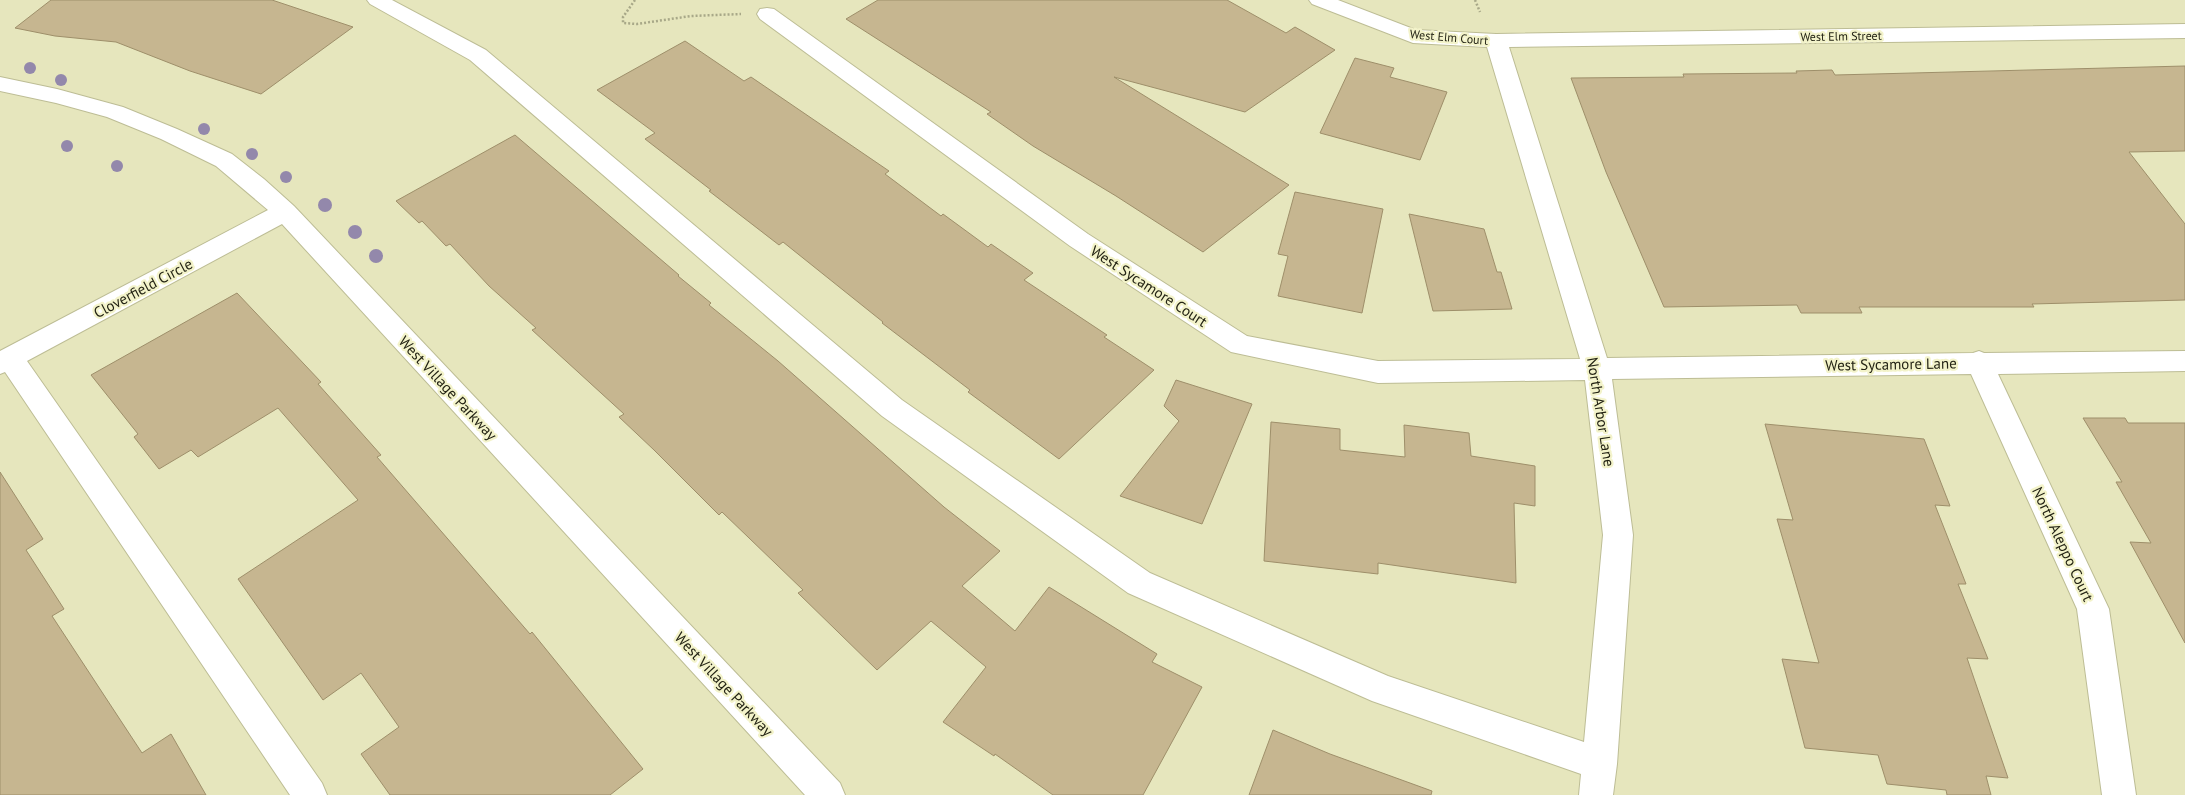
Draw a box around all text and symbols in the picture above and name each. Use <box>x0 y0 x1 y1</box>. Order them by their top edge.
street label: West Elm Court <box>1409 26 1489 48</box>
street label: West Elm Street <box>1800 28 1882 44</box>
street label: West Sycamore Court <box>1087 241 1211 331</box>
street label: Cloverfield Circle <box>90 254 196 322</box>
street label: West Village Parkway <box>395 332 501 444</box>
street label: West Sycamore Lane <box>1825 353 1957 375</box>
street label: North Arbor Lane <box>1583 356 1619 468</box>
street label: North Aleppo Court <box>2028 484 2098 604</box>
street label: West Village Parkway <box>671 628 777 740</box>

